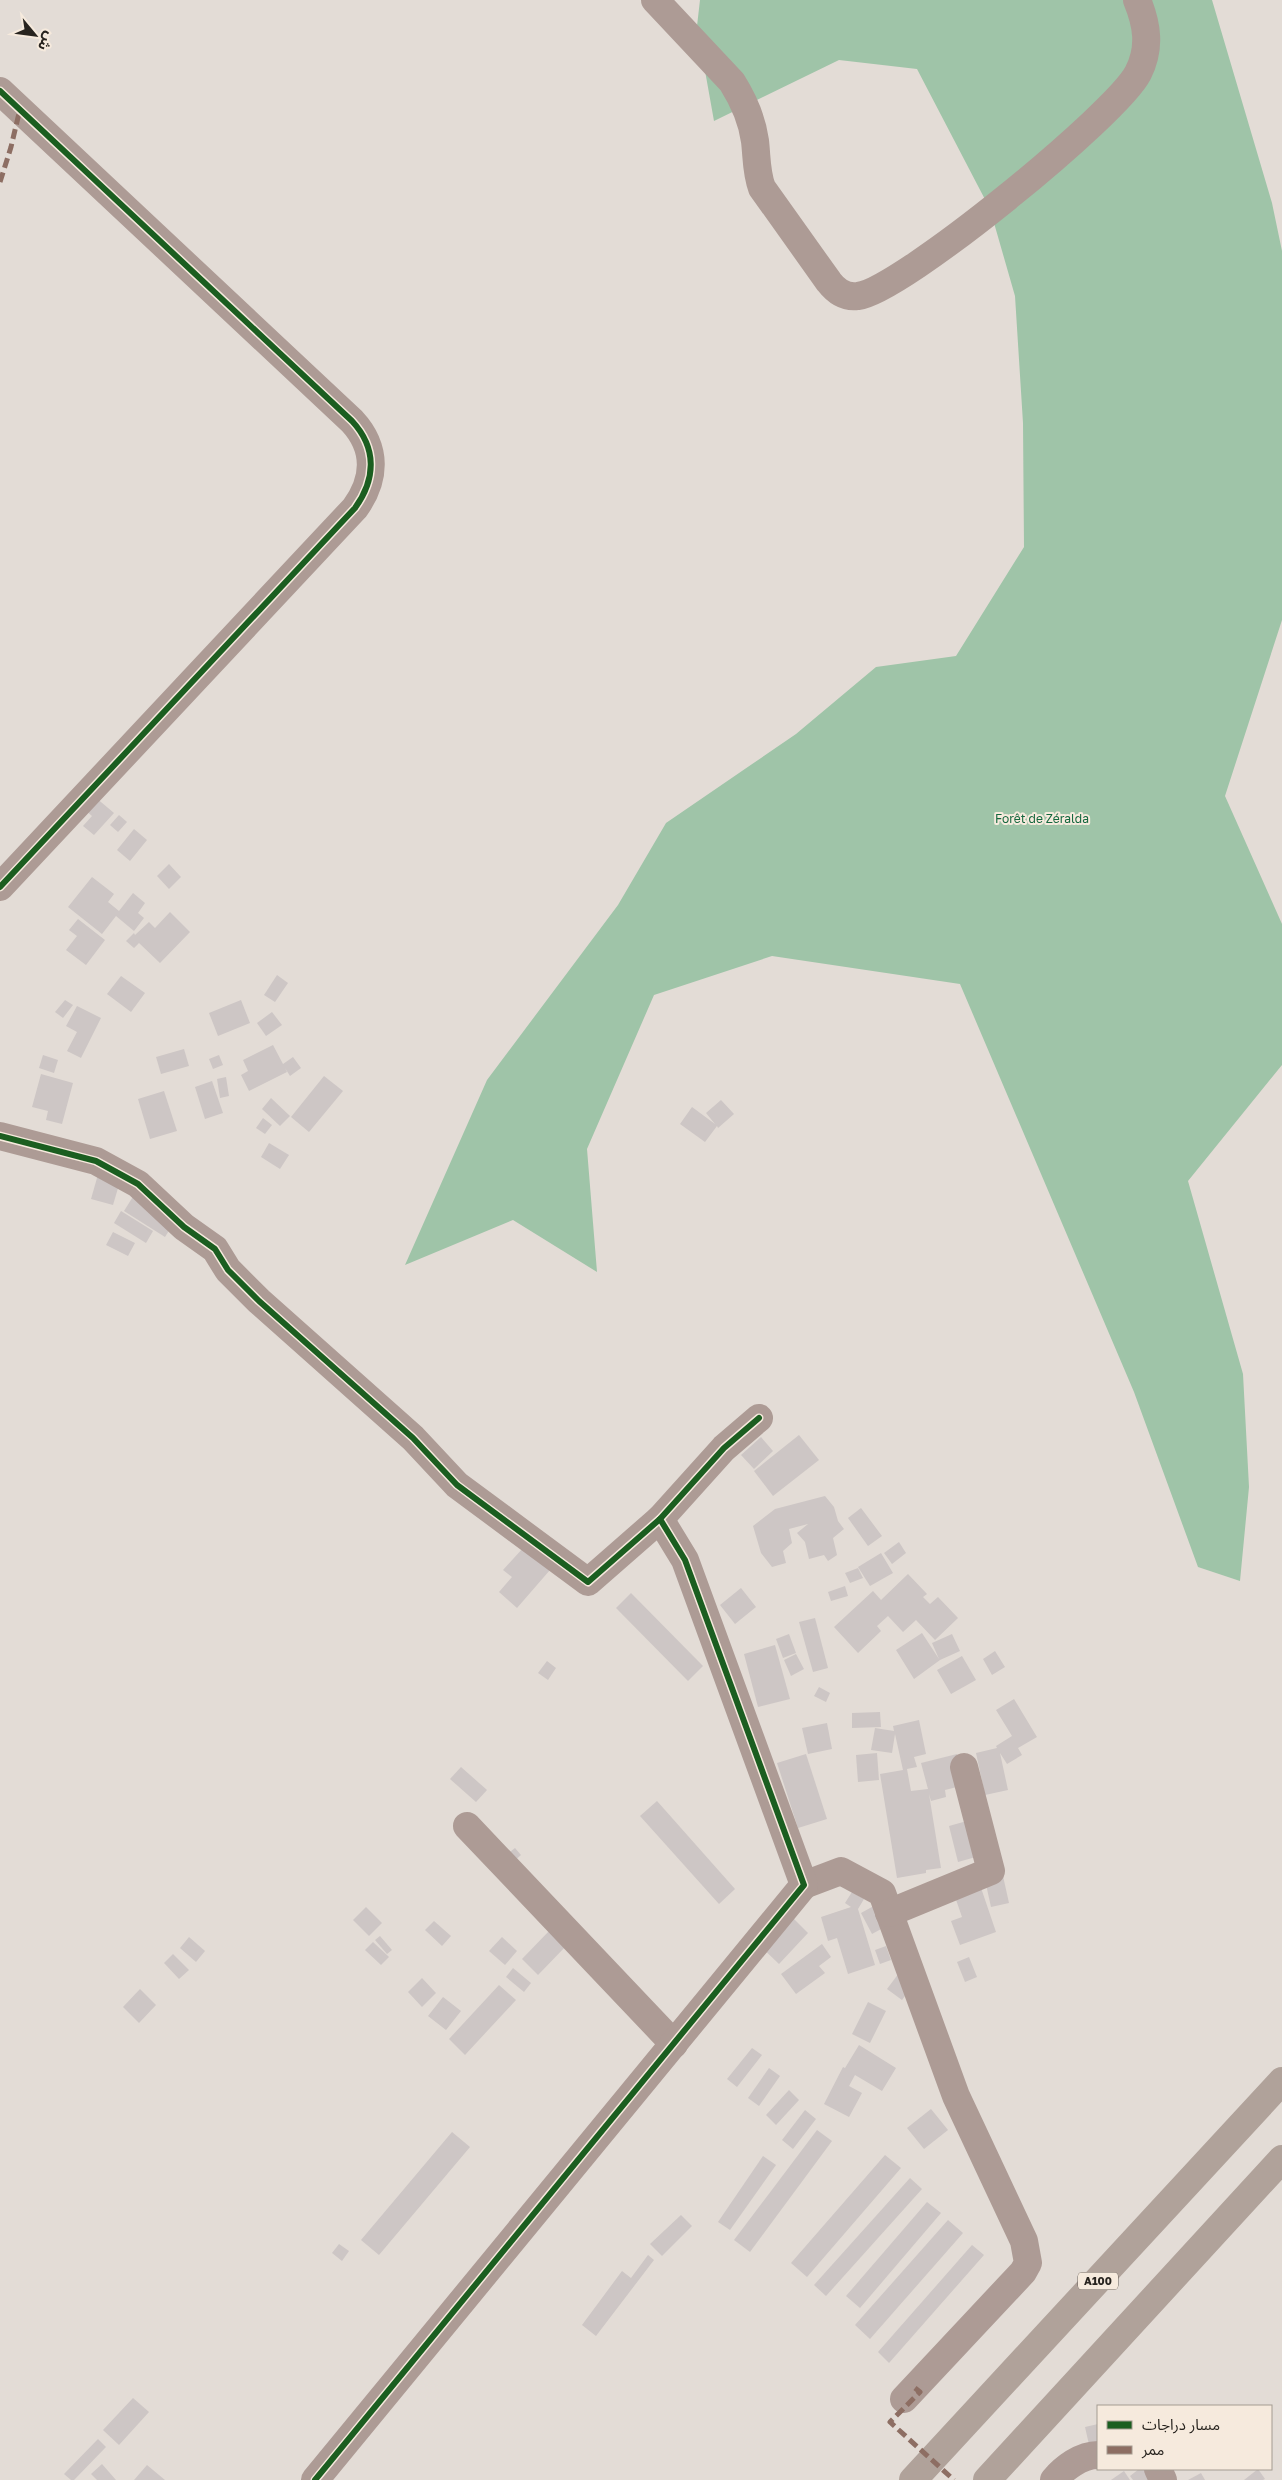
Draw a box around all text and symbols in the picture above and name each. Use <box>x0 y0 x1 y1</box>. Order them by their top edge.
north arrow <box>10 10 60 60</box>
text: ش <box>35 29 59 54</box>
park label: Forêt de Zéralda <box>995 811 1089 826</box>
road number: A100 <box>1078 2272 1118 2290</box>
legend <box>1097 2405 1272 2470</box>
text: مسار دراجات <box>1142 2415 1220 2434</box>
text: ممر <box>1141 2440 1165 2459</box>

